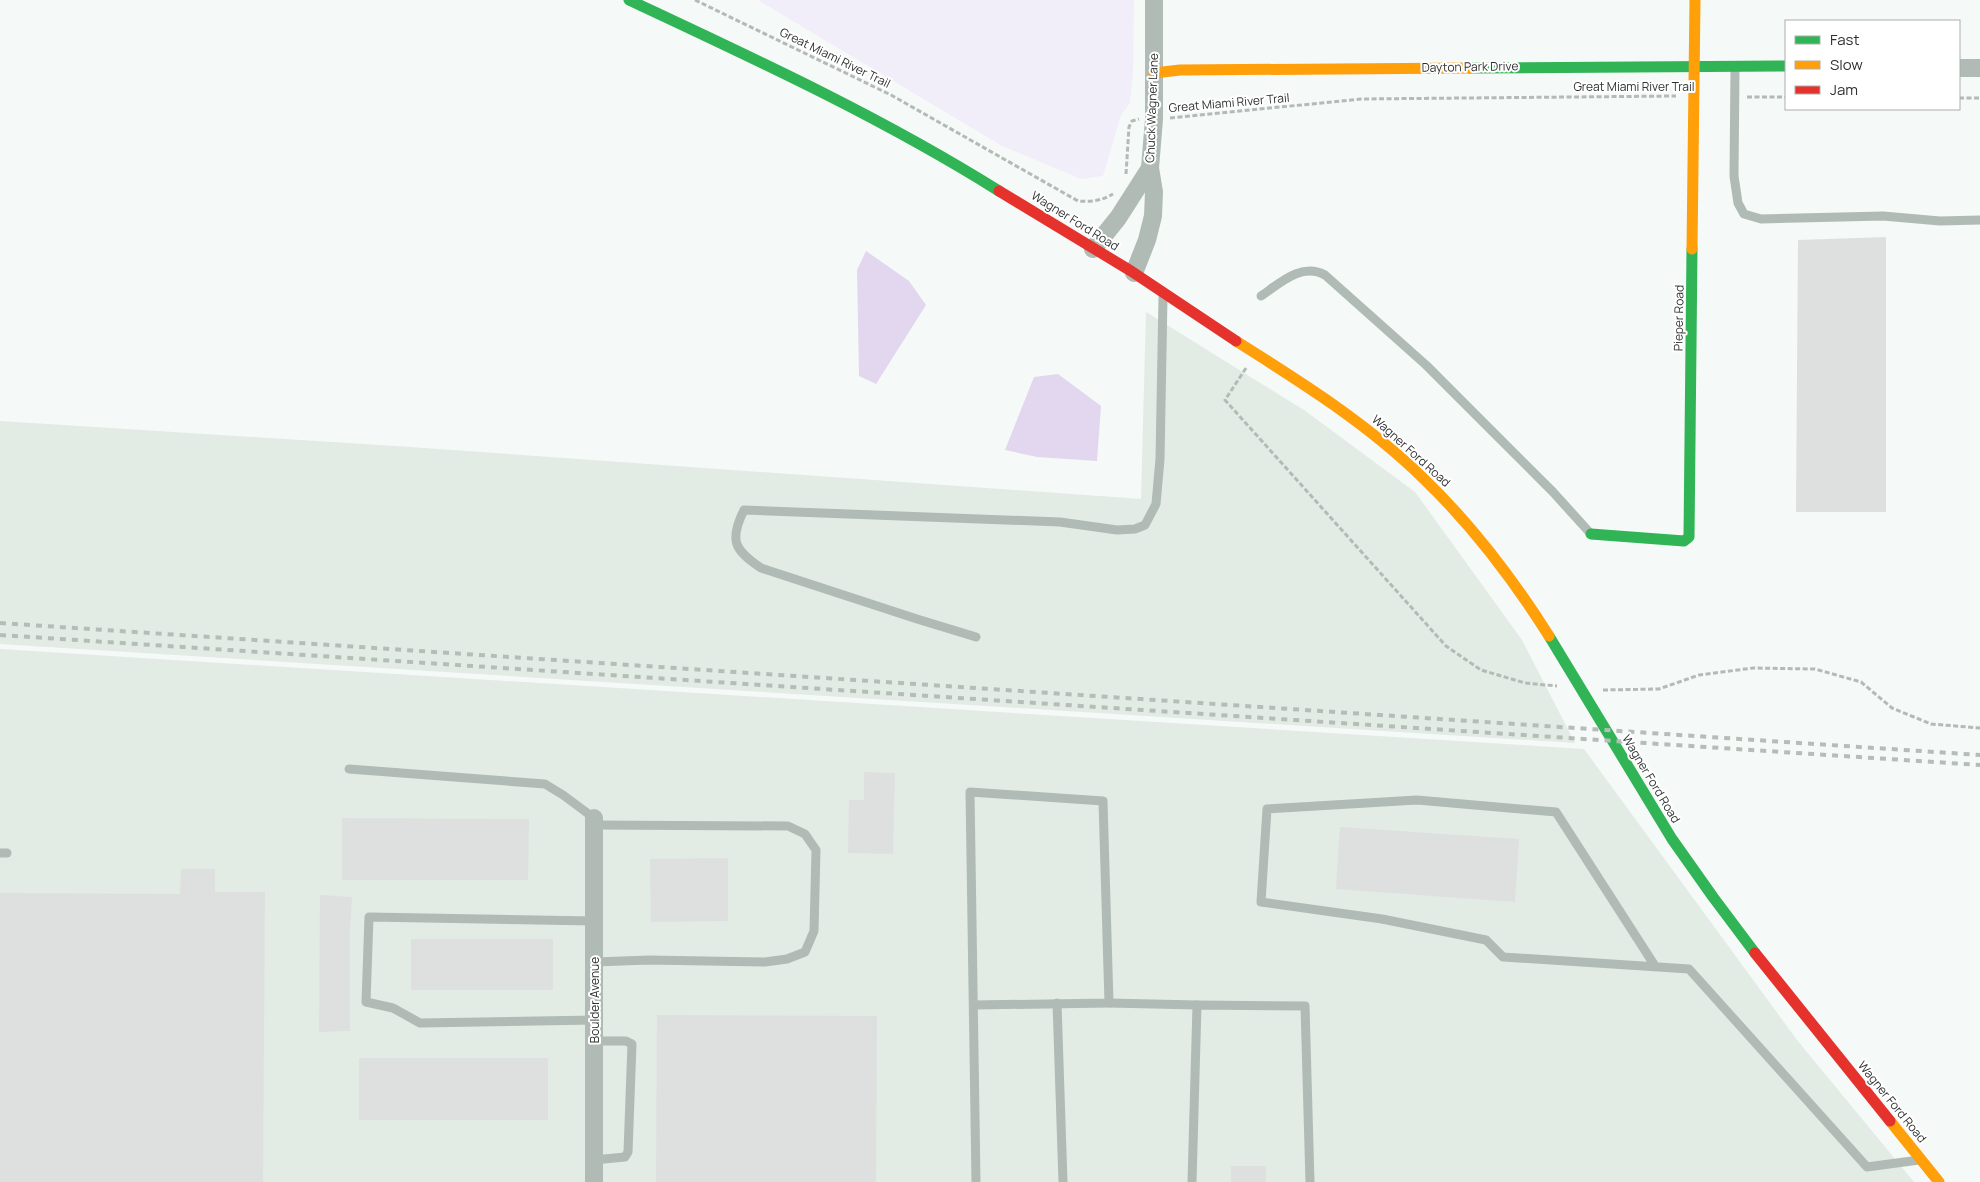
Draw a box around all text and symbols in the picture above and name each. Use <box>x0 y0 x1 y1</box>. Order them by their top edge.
legend <box>1785 20 1960 110</box>
street label: Great Miami River Trail <box>777 23 893 92</box>
text: Fast <box>1830 29 1859 50</box>
street label: Chuck Wagner Lane <box>1141 53 1162 163</box>
text: Slow <box>1830 54 1863 75</box>
street label: Dayton Park Drive <box>1421 57 1519 76</box>
street label: Great Miami River Trail <box>1573 78 1695 95</box>
text: Jam <box>1830 79 1858 100</box>
street label: Great Miami River Trail <box>1168 89 1290 116</box>
street label: Wagner Ford Road <box>1028 187 1122 254</box>
street label: Pieper Road <box>1669 285 1688 351</box>
street label: Wagner Ford Road <box>1368 411 1454 491</box>
street label: Wagner Ford Road <box>1618 731 1685 826</box>
street label: Boulder Avenue <box>586 957 603 1043</box>
street label: Wagner Ford Road <box>1854 1057 1931 1146</box>

